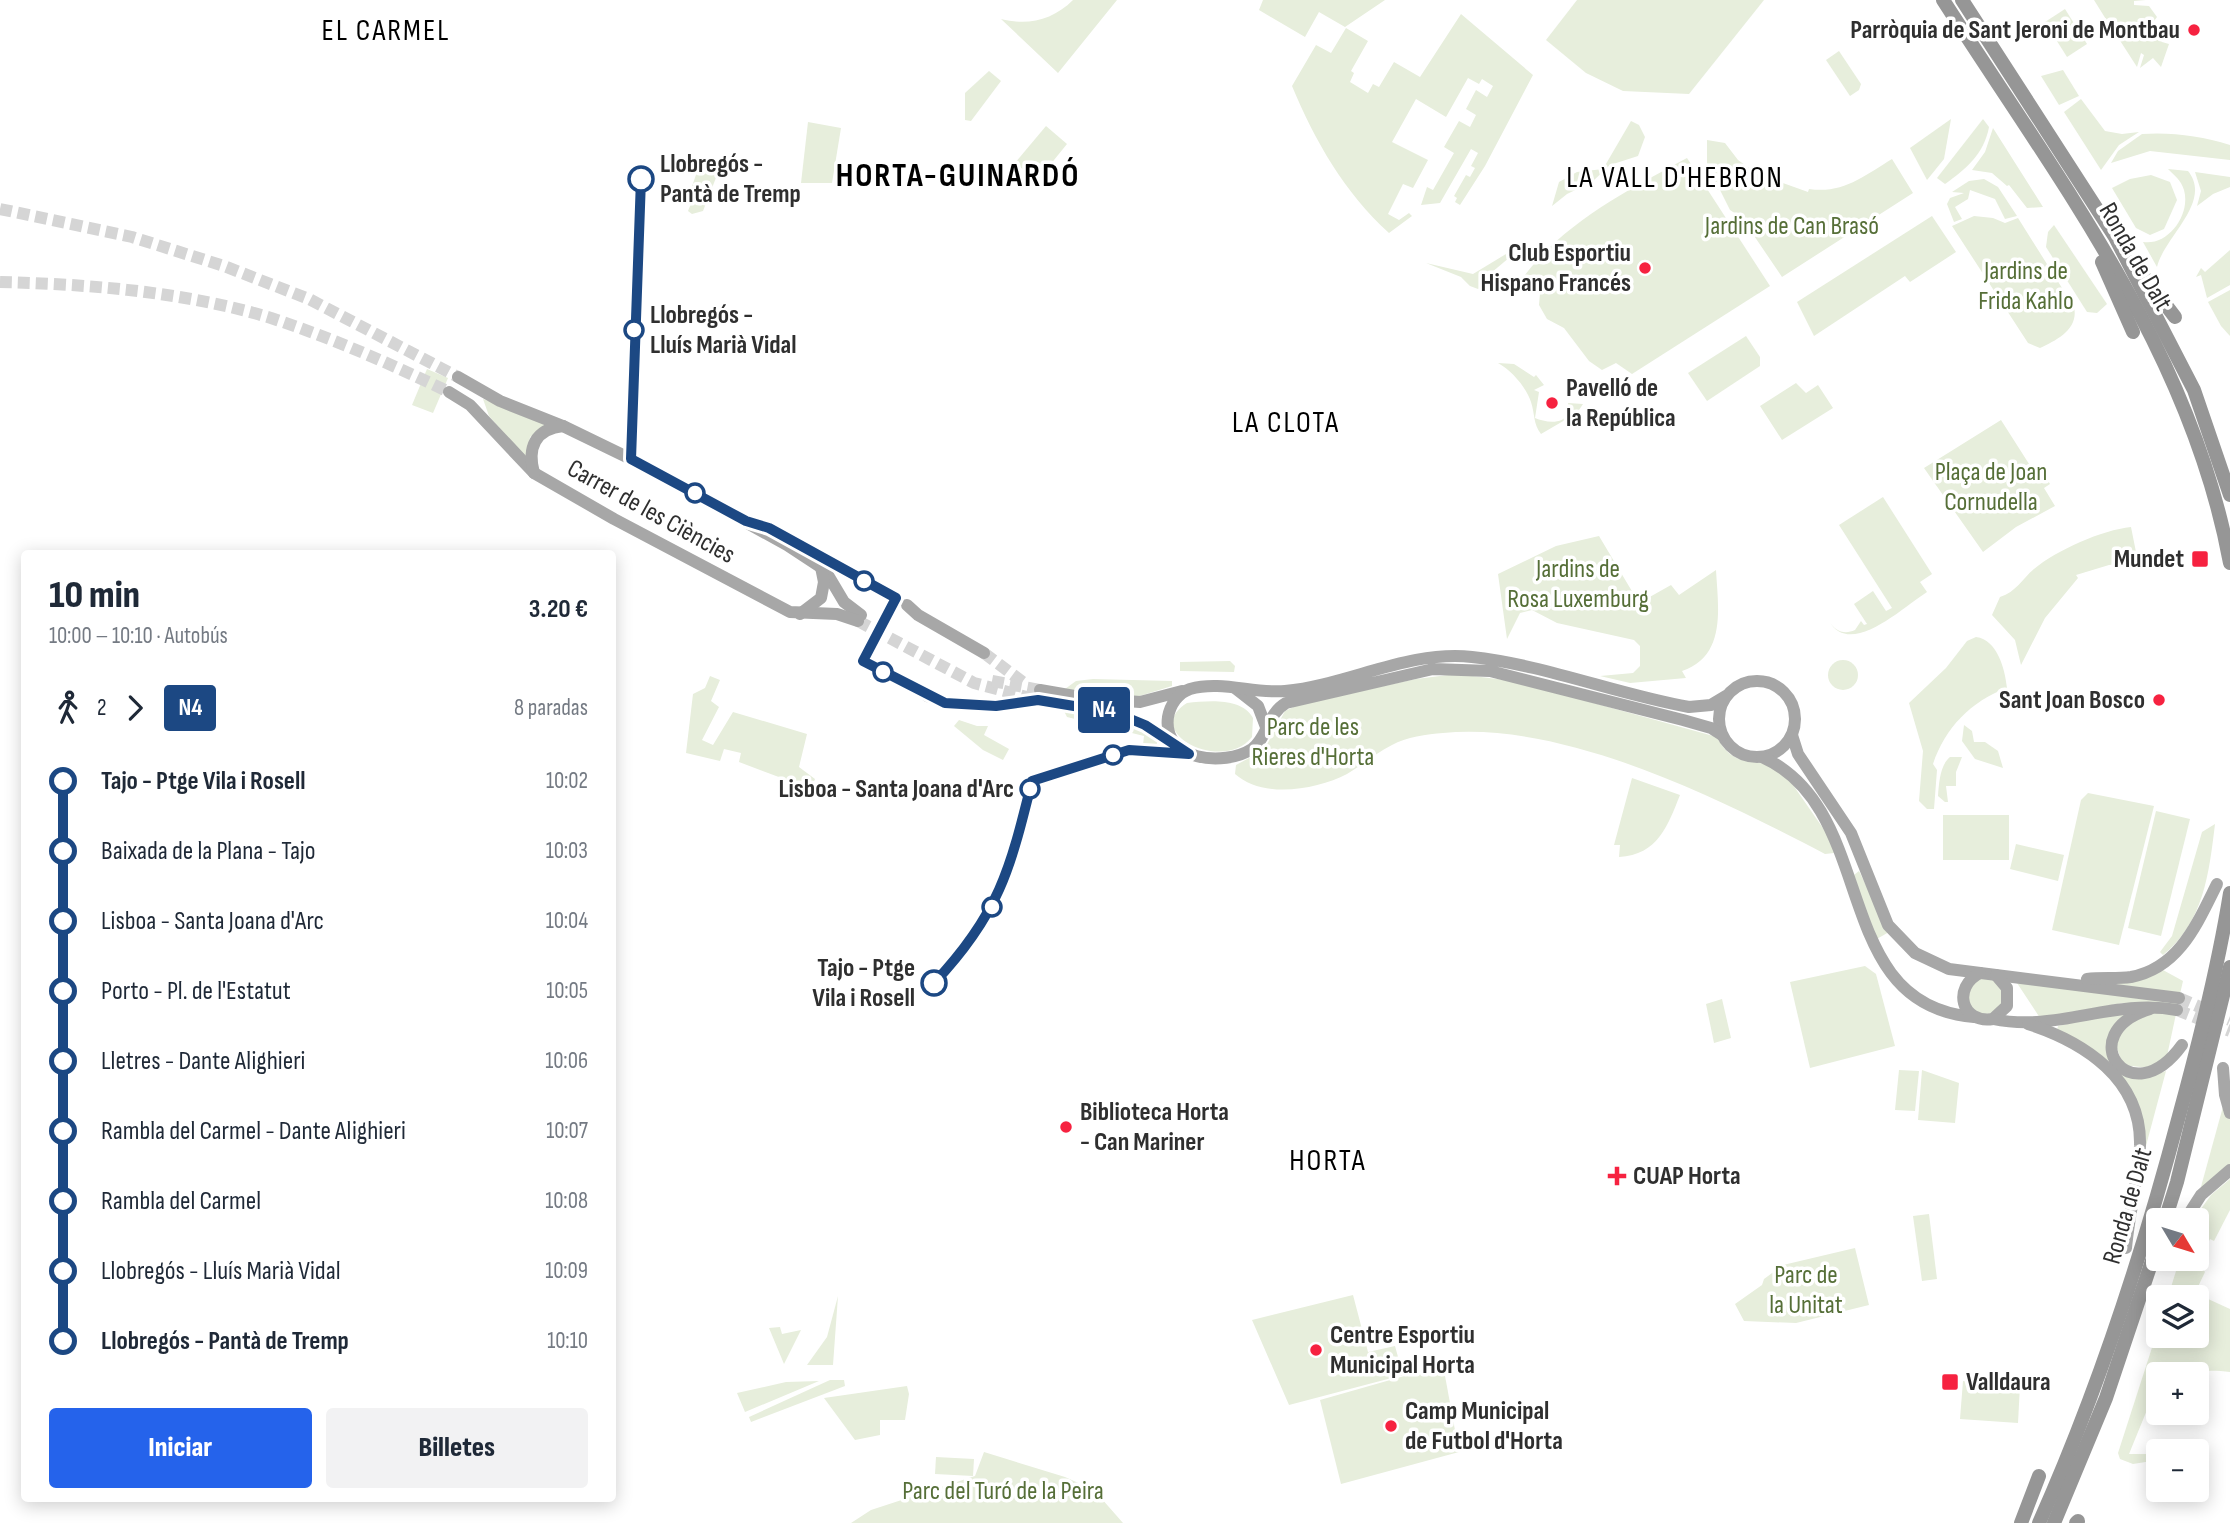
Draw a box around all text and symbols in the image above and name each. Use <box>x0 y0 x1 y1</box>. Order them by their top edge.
district label: EL CARMEL <box>322 13 450 49</box>
place label: Parròquia de Sant Jeroni de Montbau <box>1850 15 2180 46</box>
marker: Parròquia de Sant Jeroni de Montbau <box>2186 22 2202 38</box>
place label: Llobregós - Pantà de Tremp <box>660 149 801 210</box>
district label: HORTA-GUINARDÓ <box>836 156 1080 196</box>
district label: LA VALL D'HEBRON <box>1566 160 1784 196</box>
marker: Llobregós - Pantà de Tremp <box>628 166 654 192</box>
street label: Ronda de Dalt <box>2092 198 2178 317</box>
park label: Jardins de Can Brasó <box>1704 211 1879 242</box>
place label: Club Esportiu Hispano Francés <box>1481 238 1631 299</box>
park label: Jardins de Frida Kahlo <box>1978 256 2074 317</box>
marker: Club Esportiu Hispano Francés <box>1637 260 1653 276</box>
place label: Llobregós - Lluís Marià Vidal <box>650 300 797 361</box>
marker: Llobregós - Lluís Marià Vidal <box>624 320 644 340</box>
place label: Pavelló de la República <box>1566 373 1676 434</box>
marker: Pavelló de la República <box>1544 395 1560 411</box>
district label: LA CLOTA <box>1232 405 1340 441</box>
street label: Carrer de les Ciències <box>562 453 740 571</box>
park label: Plaça de Joan Cornudella <box>1935 457 2047 518</box>
unlabelled marker <box>685 483 705 503</box>
place label: Mundet <box>2114 544 2184 575</box>
marker: Mundet <box>2190 549 2210 569</box>
park label: Jardins de Rosa Luxemburg <box>1507 554 1649 615</box>
unlabelled marker <box>854 571 874 591</box>
text: 10 min <box>49 573 140 618</box>
text: 3.20 € <box>529 594 588 625</box>
text: 10:00 – 10:10 · Autobús <box>49 622 228 650</box>
unlabelled marker <box>873 662 893 682</box>
place label: Sant Joan Bosco <box>1999 685 2145 716</box>
line badge: N4 <box>1072 687 1136 733</box>
icon: walk <box>49 689 87 727</box>
icon: forward <box>116 689 154 727</box>
marker: Sant Joan Bosco <box>2151 692 2167 708</box>
text: N4 <box>178 693 202 722</box>
text: 2 <box>97 694 106 722</box>
text: 8 paradas <box>514 694 588 722</box>
text: N4 <box>1092 695 1116 724</box>
park label: Parc de les Rieres d'Horta <box>1252 712 1374 773</box>
unlabelled marker <box>1103 745 1123 765</box>
text: Tajo - Ptge Vila i Rosell <box>101 766 306 797</box>
text: 10:02 <box>546 767 588 795</box>
place label: Lisboa - Santa Joana d'Arc <box>778 774 1014 805</box>
marker: Lisboa - Santa Joana d'Arc <box>1020 779 1040 799</box>
text: Baixada de la Plana - Tajo <box>101 836 315 867</box>
text: 10:03 <box>546 837 588 865</box>
unlabelled marker <box>982 897 1002 917</box>
text: Lisboa - Santa Joana d'Arc <box>101 906 324 937</box>
text: 10:04 <box>546 907 588 935</box>
place label: Tajo - Ptge Vila i Rosell <box>812 953 915 1014</box>
marker: Tajo - Ptge Vila i Rosell <box>921 970 947 996</box>
text: Porto - Pl. de l'Estatut <box>101 976 291 1007</box>
text: 10:05 <box>546 977 588 1005</box>
text: Lletres - Dante Alighieri <box>101 1046 305 1077</box>
text: 10:06 <box>545 1047 588 1075</box>
place label: Biblioteca Horta - Can Mariner <box>1080 1097 1229 1158</box>
text: Rambla del Carmel - Dante Alighieri <box>101 1116 406 1147</box>
text: 10:07 <box>546 1117 588 1145</box>
marker: Biblioteca Horta - Can Mariner <box>1058 1119 1074 1135</box>
district label: HORTA <box>1289 1143 1367 1179</box>
street label: Ronda de Dalt <box>2097 1144 2159 1268</box>
place label: CUAP Horta <box>1633 1161 1741 1192</box>
marker: CUAP Horta <box>1607 1166 1627 1186</box>
text: Rambla del Carmel <box>101 1186 261 1217</box>
text: 10:08 <box>545 1187 588 1215</box>
north arrow <box>2146 1208 2208 1270</box>
map controls <box>2146 1208 2209 1502</box>
text: Llobregós - Lluís Marià Vidal <box>101 1256 341 1287</box>
text: 10:09 <box>545 1257 588 1285</box>
park label: Parc de la Unitat <box>1769 1260 1843 1321</box>
button: layers <box>2146 1285 2209 1348</box>
place label: Centre Esportiu Municipal Horta <box>1330 1320 1475 1381</box>
text: Llobregós - Pantà de Tremp <box>101 1326 349 1357</box>
text: 10:10 <box>547 1327 588 1355</box>
marker: Centre Esportiu Municipal Horta <box>1308 1342 1324 1358</box>
button: + <box>2146 1362 2209 1425</box>
place label: Valldaura <box>1966 1367 2051 1398</box>
marker: Valldaura <box>1940 1372 1960 1392</box>
place label: Camp Municipal de Futbol d'Horta <box>1405 1396 1563 1457</box>
button: Iniciar <box>49 1408 312 1488</box>
button: Billetes <box>326 1408 588 1488</box>
marker: Camp Municipal de Futbol d'Horta <box>1383 1418 1399 1434</box>
button: − <box>2146 1439 2209 1502</box>
park label: Parc del Turó de la Peira <box>902 1476 1104 1507</box>

